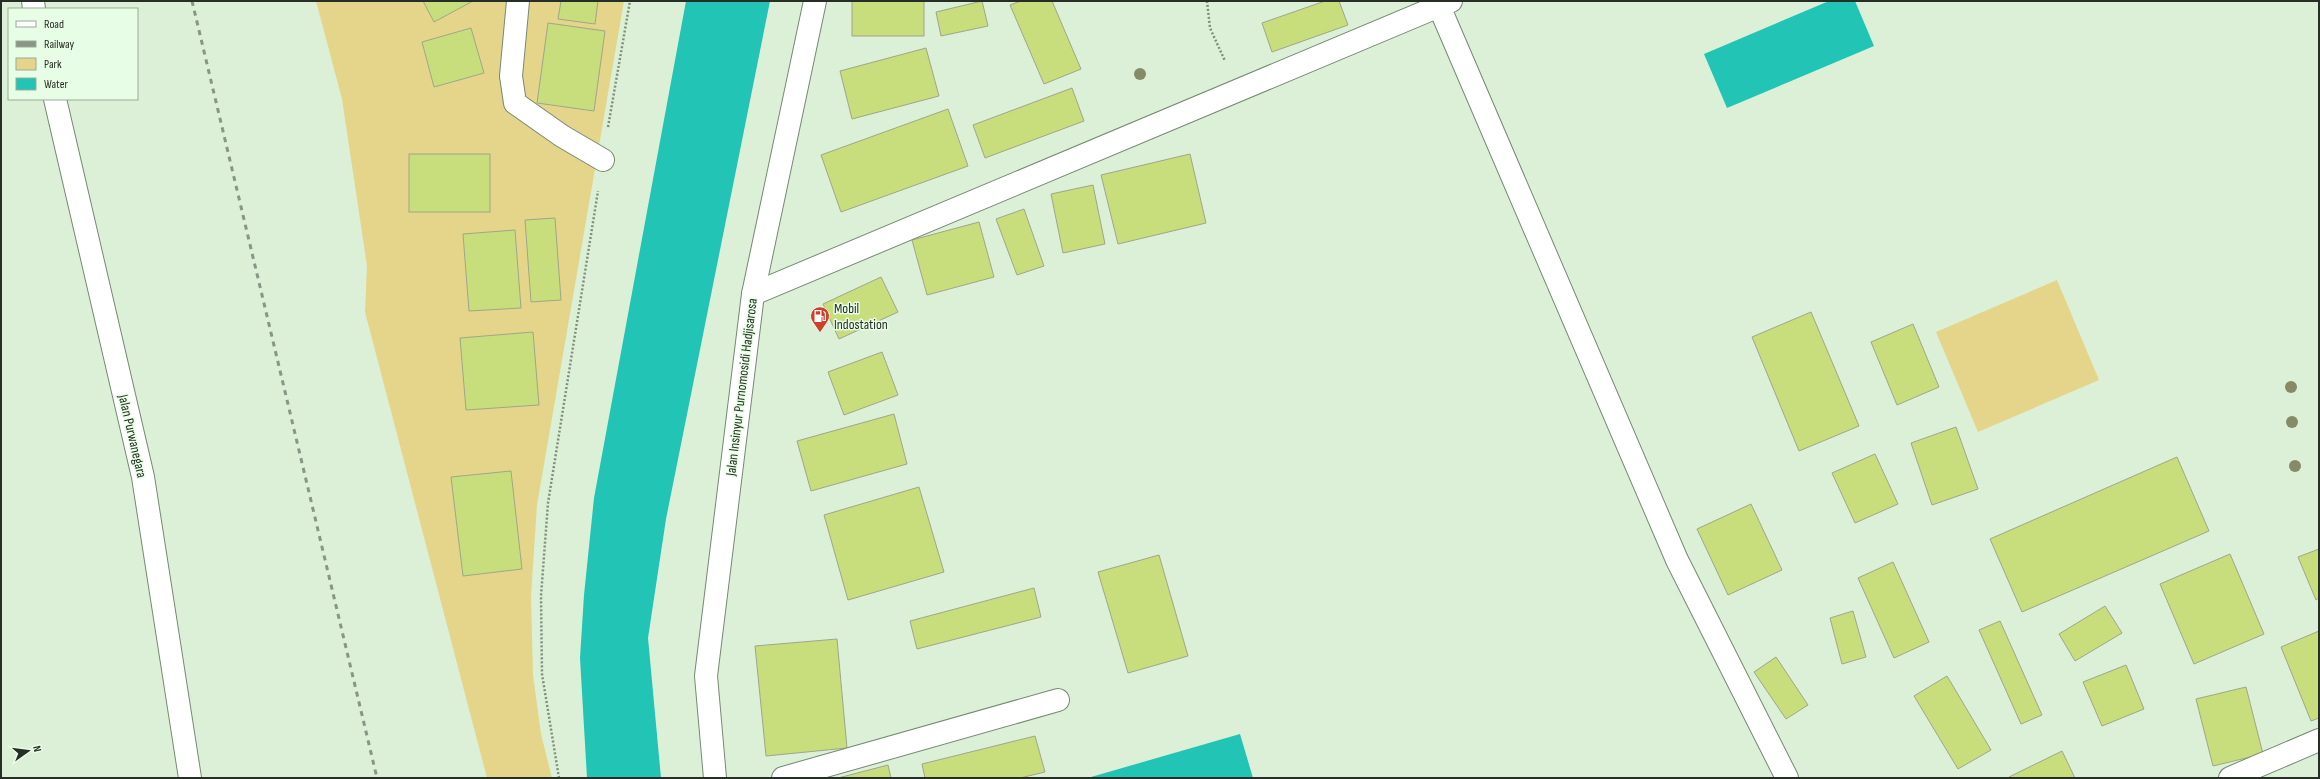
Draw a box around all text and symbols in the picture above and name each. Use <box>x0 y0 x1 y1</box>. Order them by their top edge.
legend <box>8 8 138 100</box>
text: Road <box>44 17 64 32</box>
text: Railway <box>44 37 75 52</box>
text: Park <box>44 57 62 72</box>
text: Water <box>44 77 68 92</box>
street label: Jalan Insinyur Purnomosidi Hadjisarosa <box>722 297 761 478</box>
place label: Mobil Indostation <box>834 300 888 333</box>
fuel station icon: Mobil Indostation <box>809 305 831 333</box>
street label: Jalan Purwanegara <box>114 392 150 479</box>
north arrow <box>8 731 48 771</box>
text: N <box>30 744 44 753</box>

